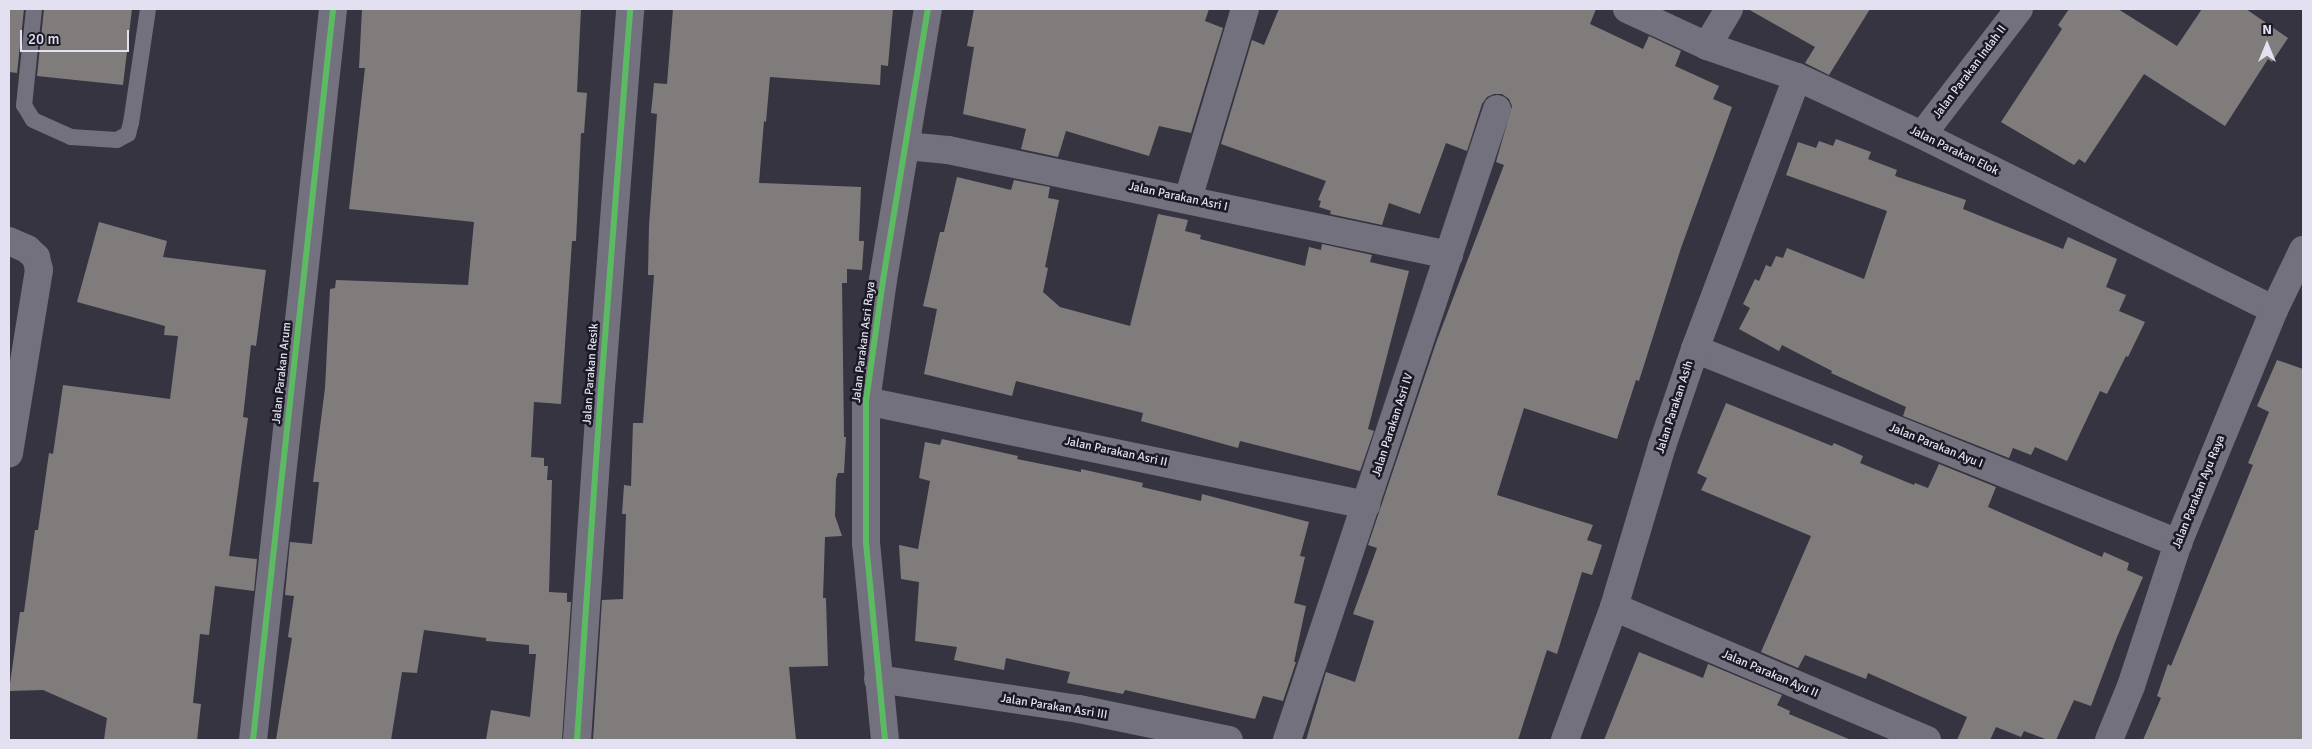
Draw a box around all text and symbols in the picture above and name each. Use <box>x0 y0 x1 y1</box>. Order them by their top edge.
scale bar <box>22 20 131 52</box>
north arrow <box>2242 20 2292 70</box>
text: N <box>2262 21 2272 38</box>
street label: Jalan Parakan Indah II <box>1930 23 2010 121</box>
text: 20 m <box>28 30 59 48</box>
street label: Jalan Parakan Elok <box>1907 123 2001 179</box>
street label: Jalan Parakan Asri I <box>1127 179 1229 215</box>
street label: Jalan Parakan Asri Raya <box>849 281 879 403</box>
street label: Jalan Parakan Arum <box>269 321 295 425</box>
street label: Jalan Parakan Resik <box>580 323 602 425</box>
street label: Jalan Parakan Asih <box>1653 359 1697 455</box>
street label: Jalan Parakan Asri IV <box>1369 372 1417 478</box>
street label: Jalan Parakan Ayu I <box>1887 421 1985 471</box>
street label: Jalan Parakan Ayu Raya <box>2170 433 2228 551</box>
street label: Jalan Parakan Asri II <box>1063 434 1169 470</box>
street label: Jalan Parakan Ayu II <box>1720 647 1820 701</box>
street label: Jalan Parakan Asri III <box>1000 691 1108 723</box>

